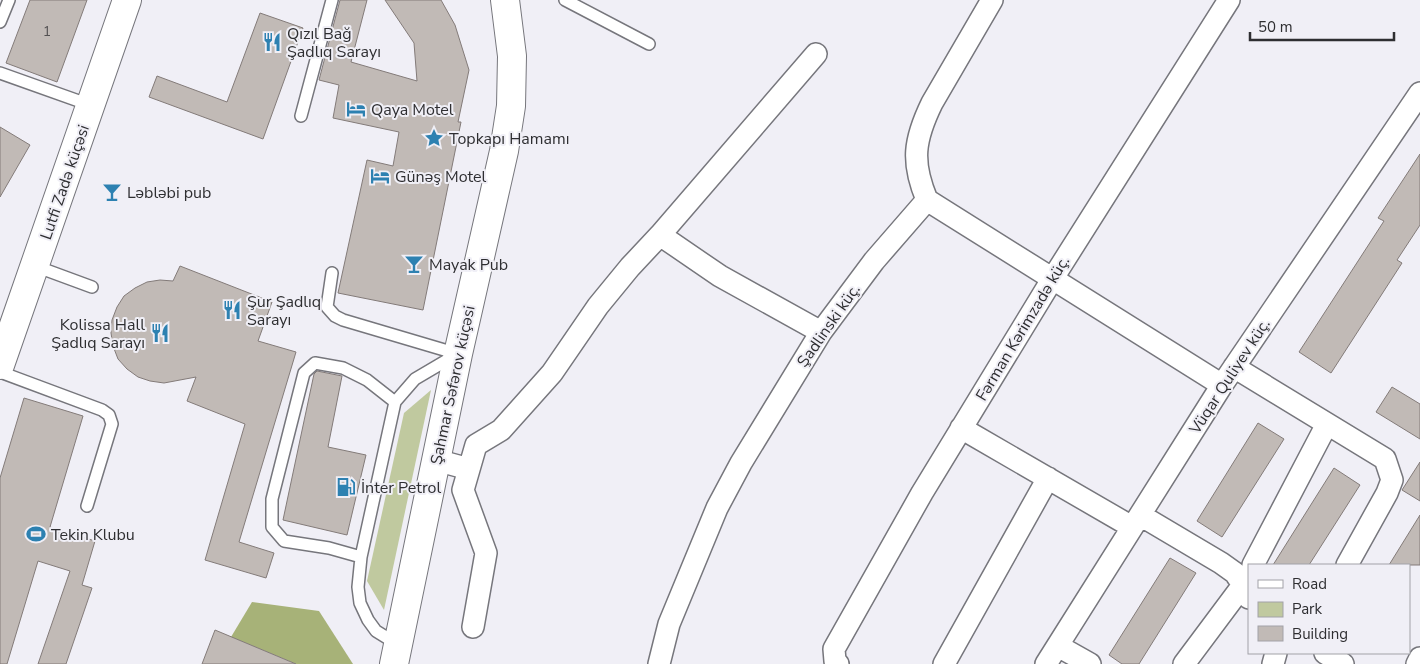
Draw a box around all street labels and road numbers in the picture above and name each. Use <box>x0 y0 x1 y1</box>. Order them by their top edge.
street label: Lutfi Zadə küçəsi <box>35 122 95 243</box>
street label: Fərman Kərimzadə küç. <box>971 252 1075 405</box>
street label: Şadlinski küç. <box>792 280 866 372</box>
street label: Şahmar Səfərov küçəsi <box>425 304 481 467</box>
street label: Vüqar Quliyev küç. <box>1184 315 1275 439</box>

